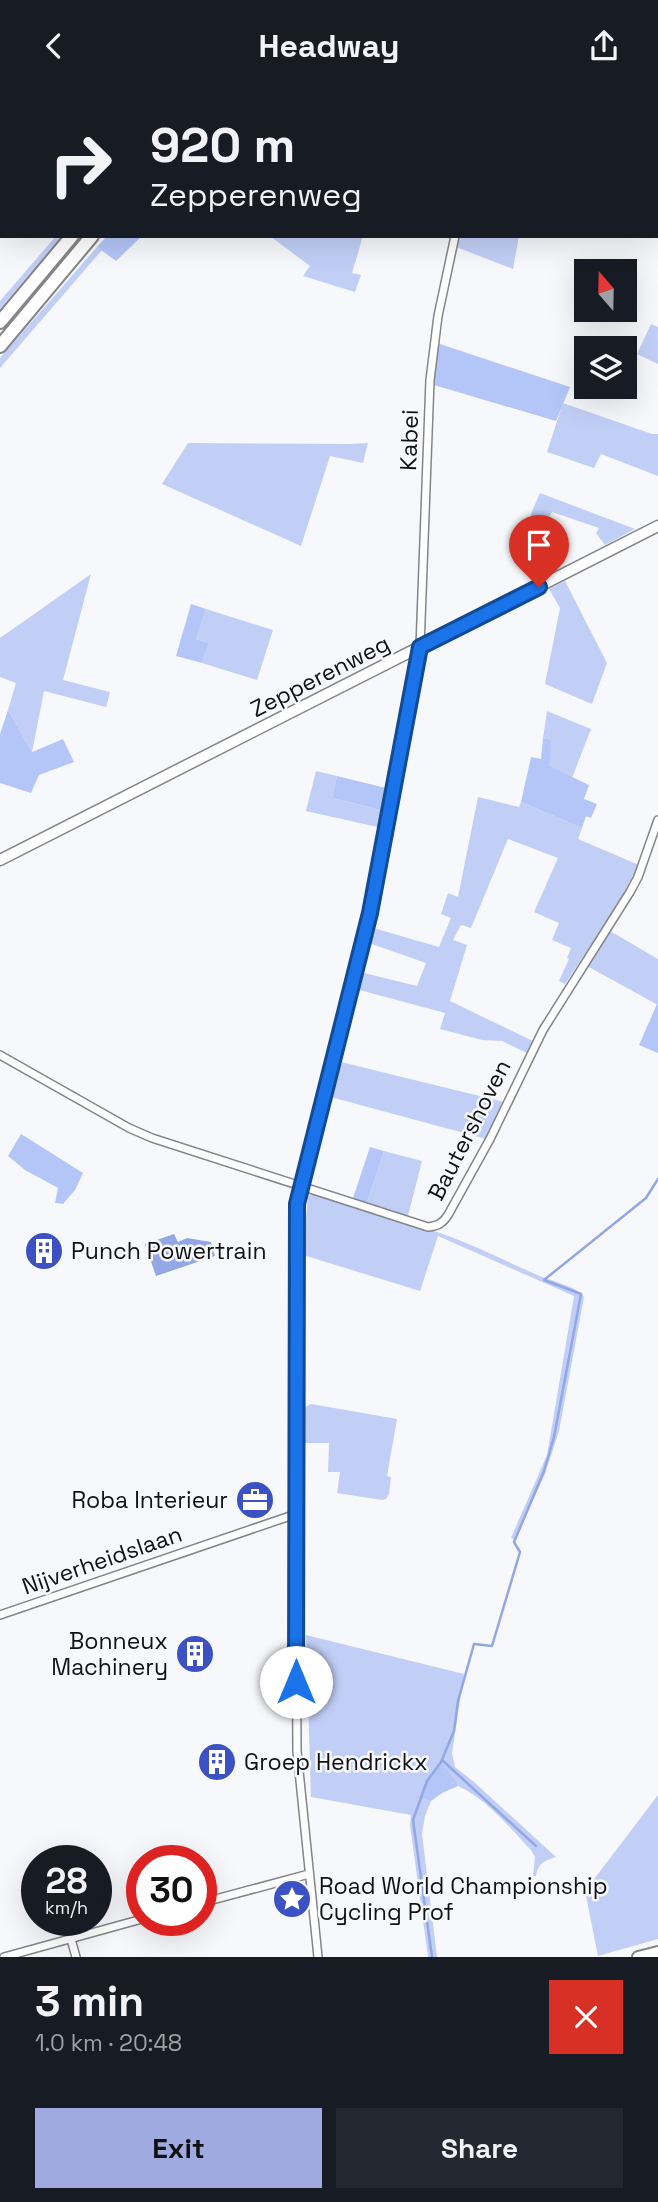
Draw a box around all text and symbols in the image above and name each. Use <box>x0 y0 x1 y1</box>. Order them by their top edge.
text: Headway <box>259 26 399 66</box>
icon: back <box>35 27 73 65</box>
icon: share <box>585 27 623 65</box>
text: 920 m <box>150 114 295 176</box>
icon: right <box>35 119 126 210</box>
text: Zepperenweg <box>150 175 362 215</box>
north arrow <box>574 259 637 322</box>
map controls <box>574 259 637 399</box>
button: layers <box>574 336 637 399</box>
street label: Kabei <box>393 409 425 471</box>
pin <box>509 515 569 587</box>
icon: arrive <box>520 526 558 564</box>
street label: Zepperenweg <box>245 628 395 724</box>
street label: Bautershoven <box>421 1055 517 1205</box>
building icon: Punch Powertrain <box>23 1230 65 1272</box>
place label: Punch Powertrain <box>71 1236 267 1266</box>
office icon: Roba Interieur <box>234 1479 276 1521</box>
place label: Roba Interieur <box>71 1485 228 1515</box>
street label: Nijverheidslaan <box>18 1519 186 1601</box>
place label: Bonneux Machinery <box>51 1626 168 1682</box>
building icon: Bonneux Machinery <box>174 1633 216 1675</box>
position arrow <box>259 1645 333 1719</box>
building icon: Groep Hendrickx <box>196 1741 238 1783</box>
place label: Groep Hendrickx <box>244 1747 428 1777</box>
speed limit sign: 30 <box>126 1845 217 1936</box>
text: 28 <box>46 1859 87 1903</box>
place label: Road World Championship Cycling Prof <box>319 1871 608 1927</box>
place icon: Road World Championship Cycling Prof <box>271 1878 313 1920</box>
text: km/h <box>45 1896 88 1919</box>
text: 3 min <box>35 1975 144 2028</box>
button: close <box>549 1980 623 2054</box>
text: 1.0 km · 20:48 <box>35 2028 182 2058</box>
button: Exit <box>35 2108 322 2188</box>
button: Share <box>336 2108 623 2188</box>

